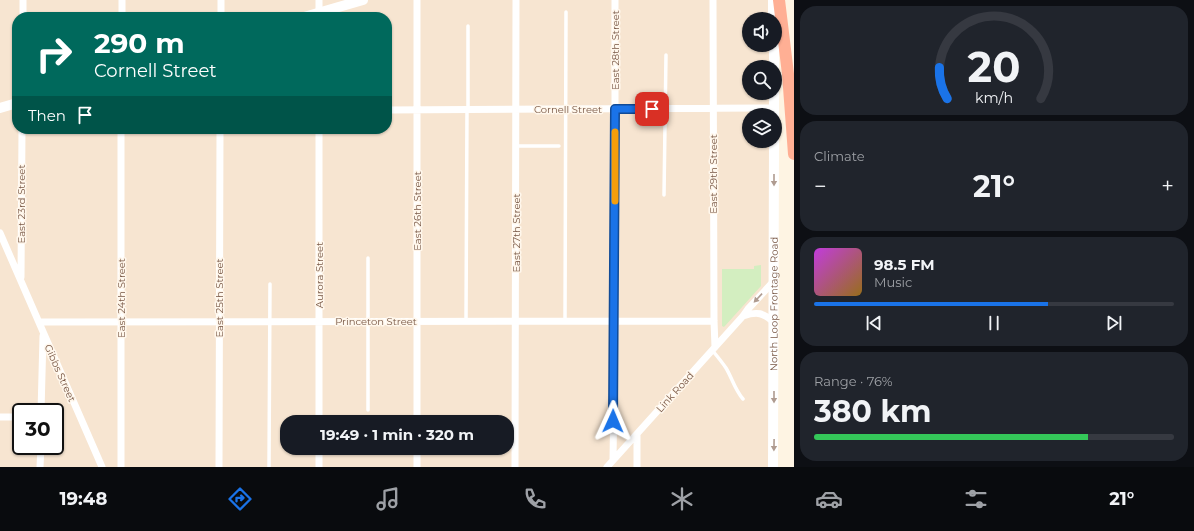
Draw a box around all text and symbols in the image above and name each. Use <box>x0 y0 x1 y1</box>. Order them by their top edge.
street label: East 28th Street <box>609 10 622 90</box>
map controls <box>742 12 782 148</box>
button: sound <box>742 12 782 52</box>
text: 290 m <box>94 26 185 60</box>
icon: right <box>28 28 80 80</box>
text: 20 <box>968 41 1020 91</box>
text: Cornell Street <box>94 60 217 82</box>
button: search <box>742 60 782 100</box>
text: km/h <box>975 88 1013 106</box>
pin <box>635 92 669 126</box>
icon: arrive <box>641 98 663 120</box>
street label: Cornell Street <box>534 103 602 116</box>
icon: arrive <box>74 104 96 126</box>
text: Then <box>28 106 66 125</box>
button: layers <box>742 108 782 148</box>
street label: East 29th Street <box>707 134 720 214</box>
text: Climate <box>814 148 865 164</box>
street label: East 23rd Street <box>15 165 28 243</box>
text: 21° <box>973 168 1015 205</box>
street label: East 26th Street <box>411 171 424 251</box>
text: − <box>814 173 827 200</box>
text: + <box>1161 173 1174 200</box>
one-way arrow <box>771 174 777 187</box>
street label: East 27th Street <box>510 193 523 273</box>
street label: North Loop Frontage Road <box>767 237 780 371</box>
street label: Aurora Street <box>313 242 326 308</box>
text: 98.5 FM <box>874 255 935 274</box>
street label: East 24th Street <box>115 258 128 338</box>
street label: East 25th Street <box>213 258 226 338</box>
text: Music <box>874 274 912 290</box>
one-way arrow <box>753 293 763 303</box>
icon: previous <box>863 312 885 334</box>
icon: pause <box>983 312 1005 334</box>
icon: next <box>1103 312 1125 334</box>
street label: Princeton Street <box>335 315 417 328</box>
street label: Gibbs Street <box>42 342 78 404</box>
street label: Link Road <box>653 369 697 415</box>
text: Range · 76% <box>814 373 892 389</box>
one-way arrow <box>771 391 777 404</box>
text: 380 km <box>814 393 931 430</box>
position arrow <box>592 400 634 442</box>
speed limit sign: 30 <box>12 403 64 455</box>
text: 19:49 · 1 min · 320 m <box>320 425 474 444</box>
one-way arrow <box>771 439 777 452</box>
icon: directions <box>226 485 254 513</box>
icon: music <box>374 485 402 513</box>
icon: phone <box>521 485 549 513</box>
icon: climate <box>668 485 696 513</box>
icon: car <box>815 485 843 513</box>
icon: filters <box>962 485 990 513</box>
text: 19:48 <box>60 488 107 510</box>
text: 21° <box>1109 488 1134 510</box>

